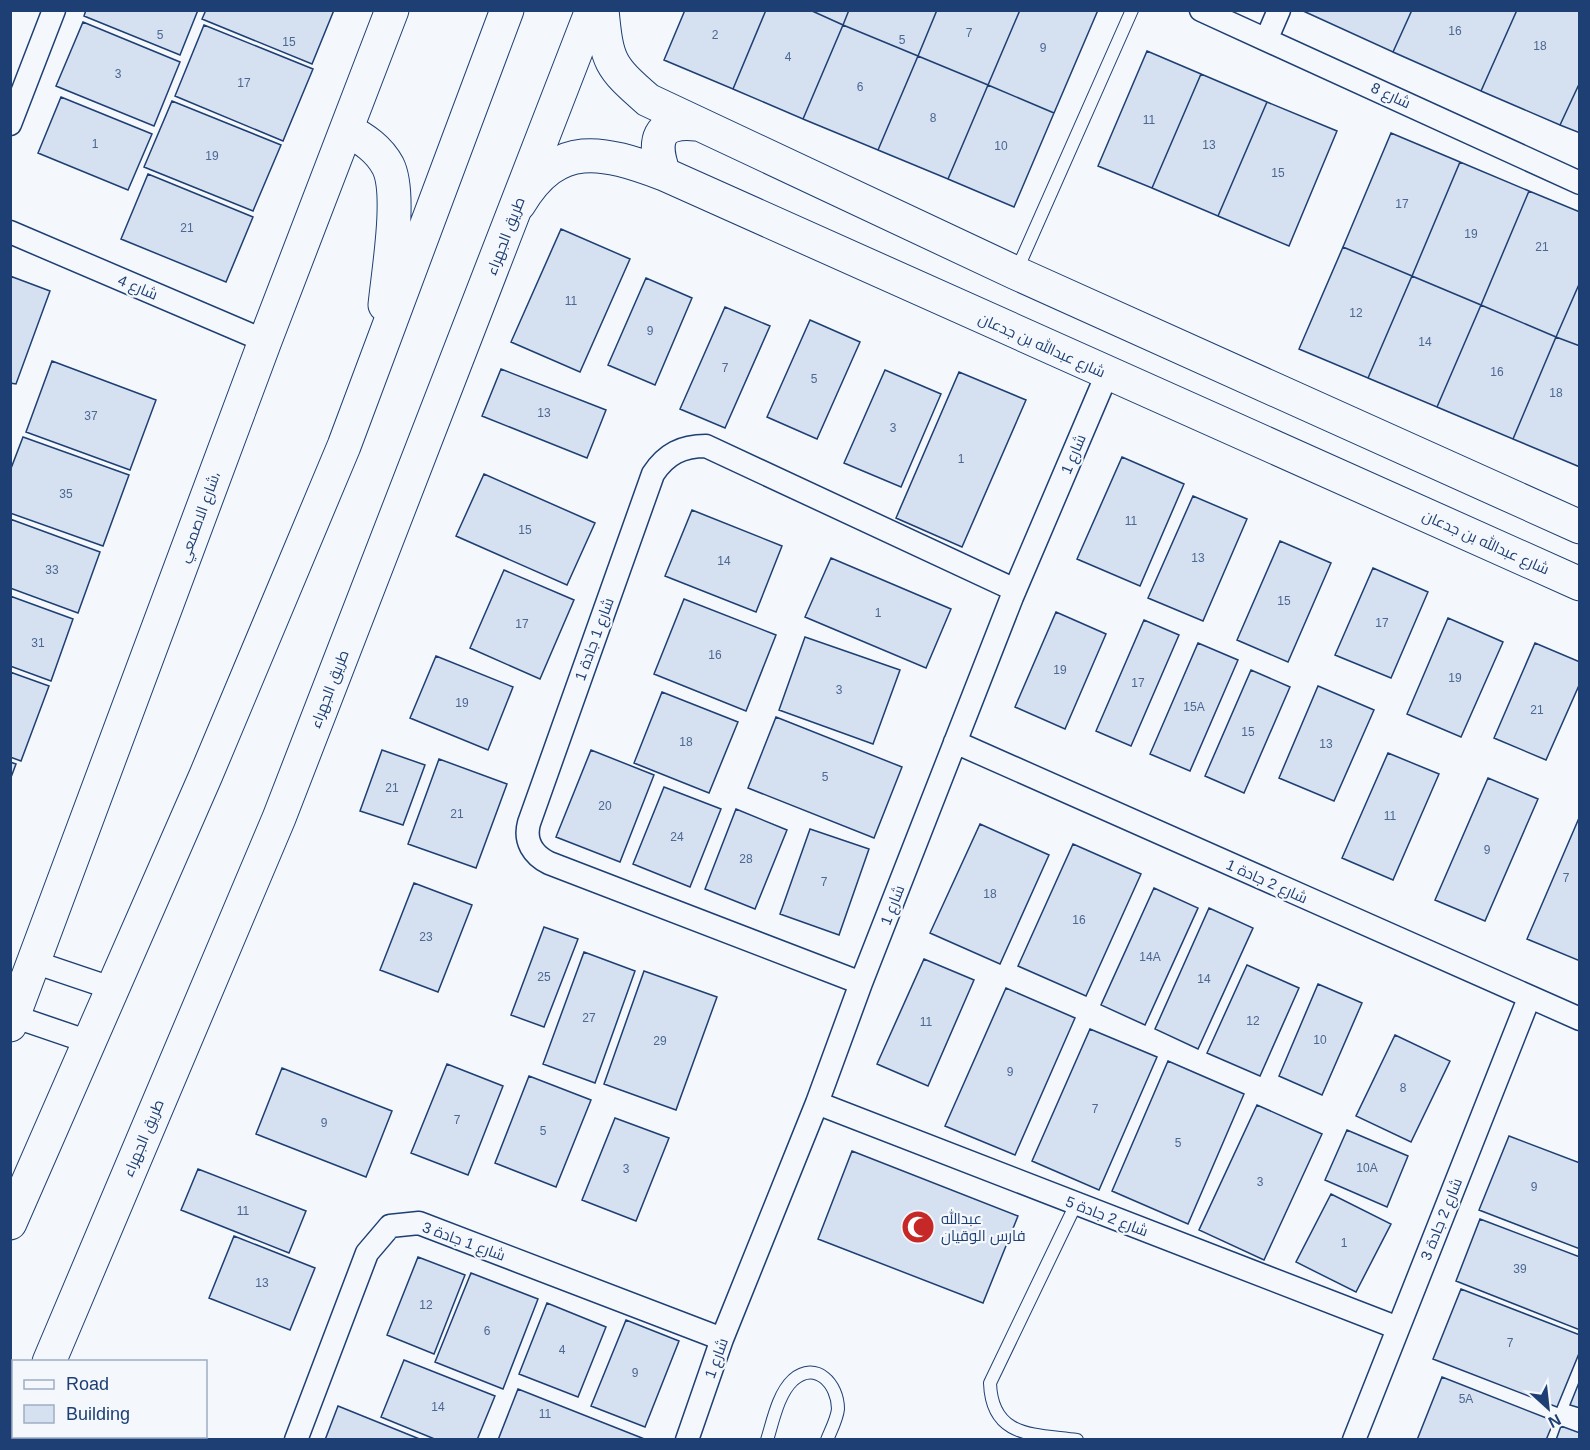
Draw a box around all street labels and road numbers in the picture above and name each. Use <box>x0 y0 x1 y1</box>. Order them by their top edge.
street label: شارع 8 <box>1367 79 1413 114</box>
street label: طريق الجهراء <box>482 195 530 278</box>
street label: شارع 4 <box>114 271 160 306</box>
street label: شارع عبدالله بن جدعان <box>975 308 1108 383</box>
street label: شارع 1 <box>1057 432 1092 478</box>
street label: شارع الاصمعي، <box>175 469 227 566</box>
street label: شارع عبدالله بن جدعان <box>1419 505 1552 580</box>
street label: شارع 1 جادة 1 <box>571 595 620 684</box>
street label: طريق الجهراء <box>306 648 354 731</box>
street label: شارع 2 جادة 1 <box>1223 856 1310 909</box>
street label: شارع 1 <box>877 883 910 929</box>
street label: طريق الجهراء <box>119 1097 169 1180</box>
street label: شارع 2 جادة 3 <box>1417 1175 1468 1264</box>
street label: شارع 2 جادة 5 <box>1062 1192 1151 1242</box>
street label: شارع 1 جادة 3 <box>419 1218 508 1267</box>
street label: شارع 1 <box>701 1336 734 1381</box>

